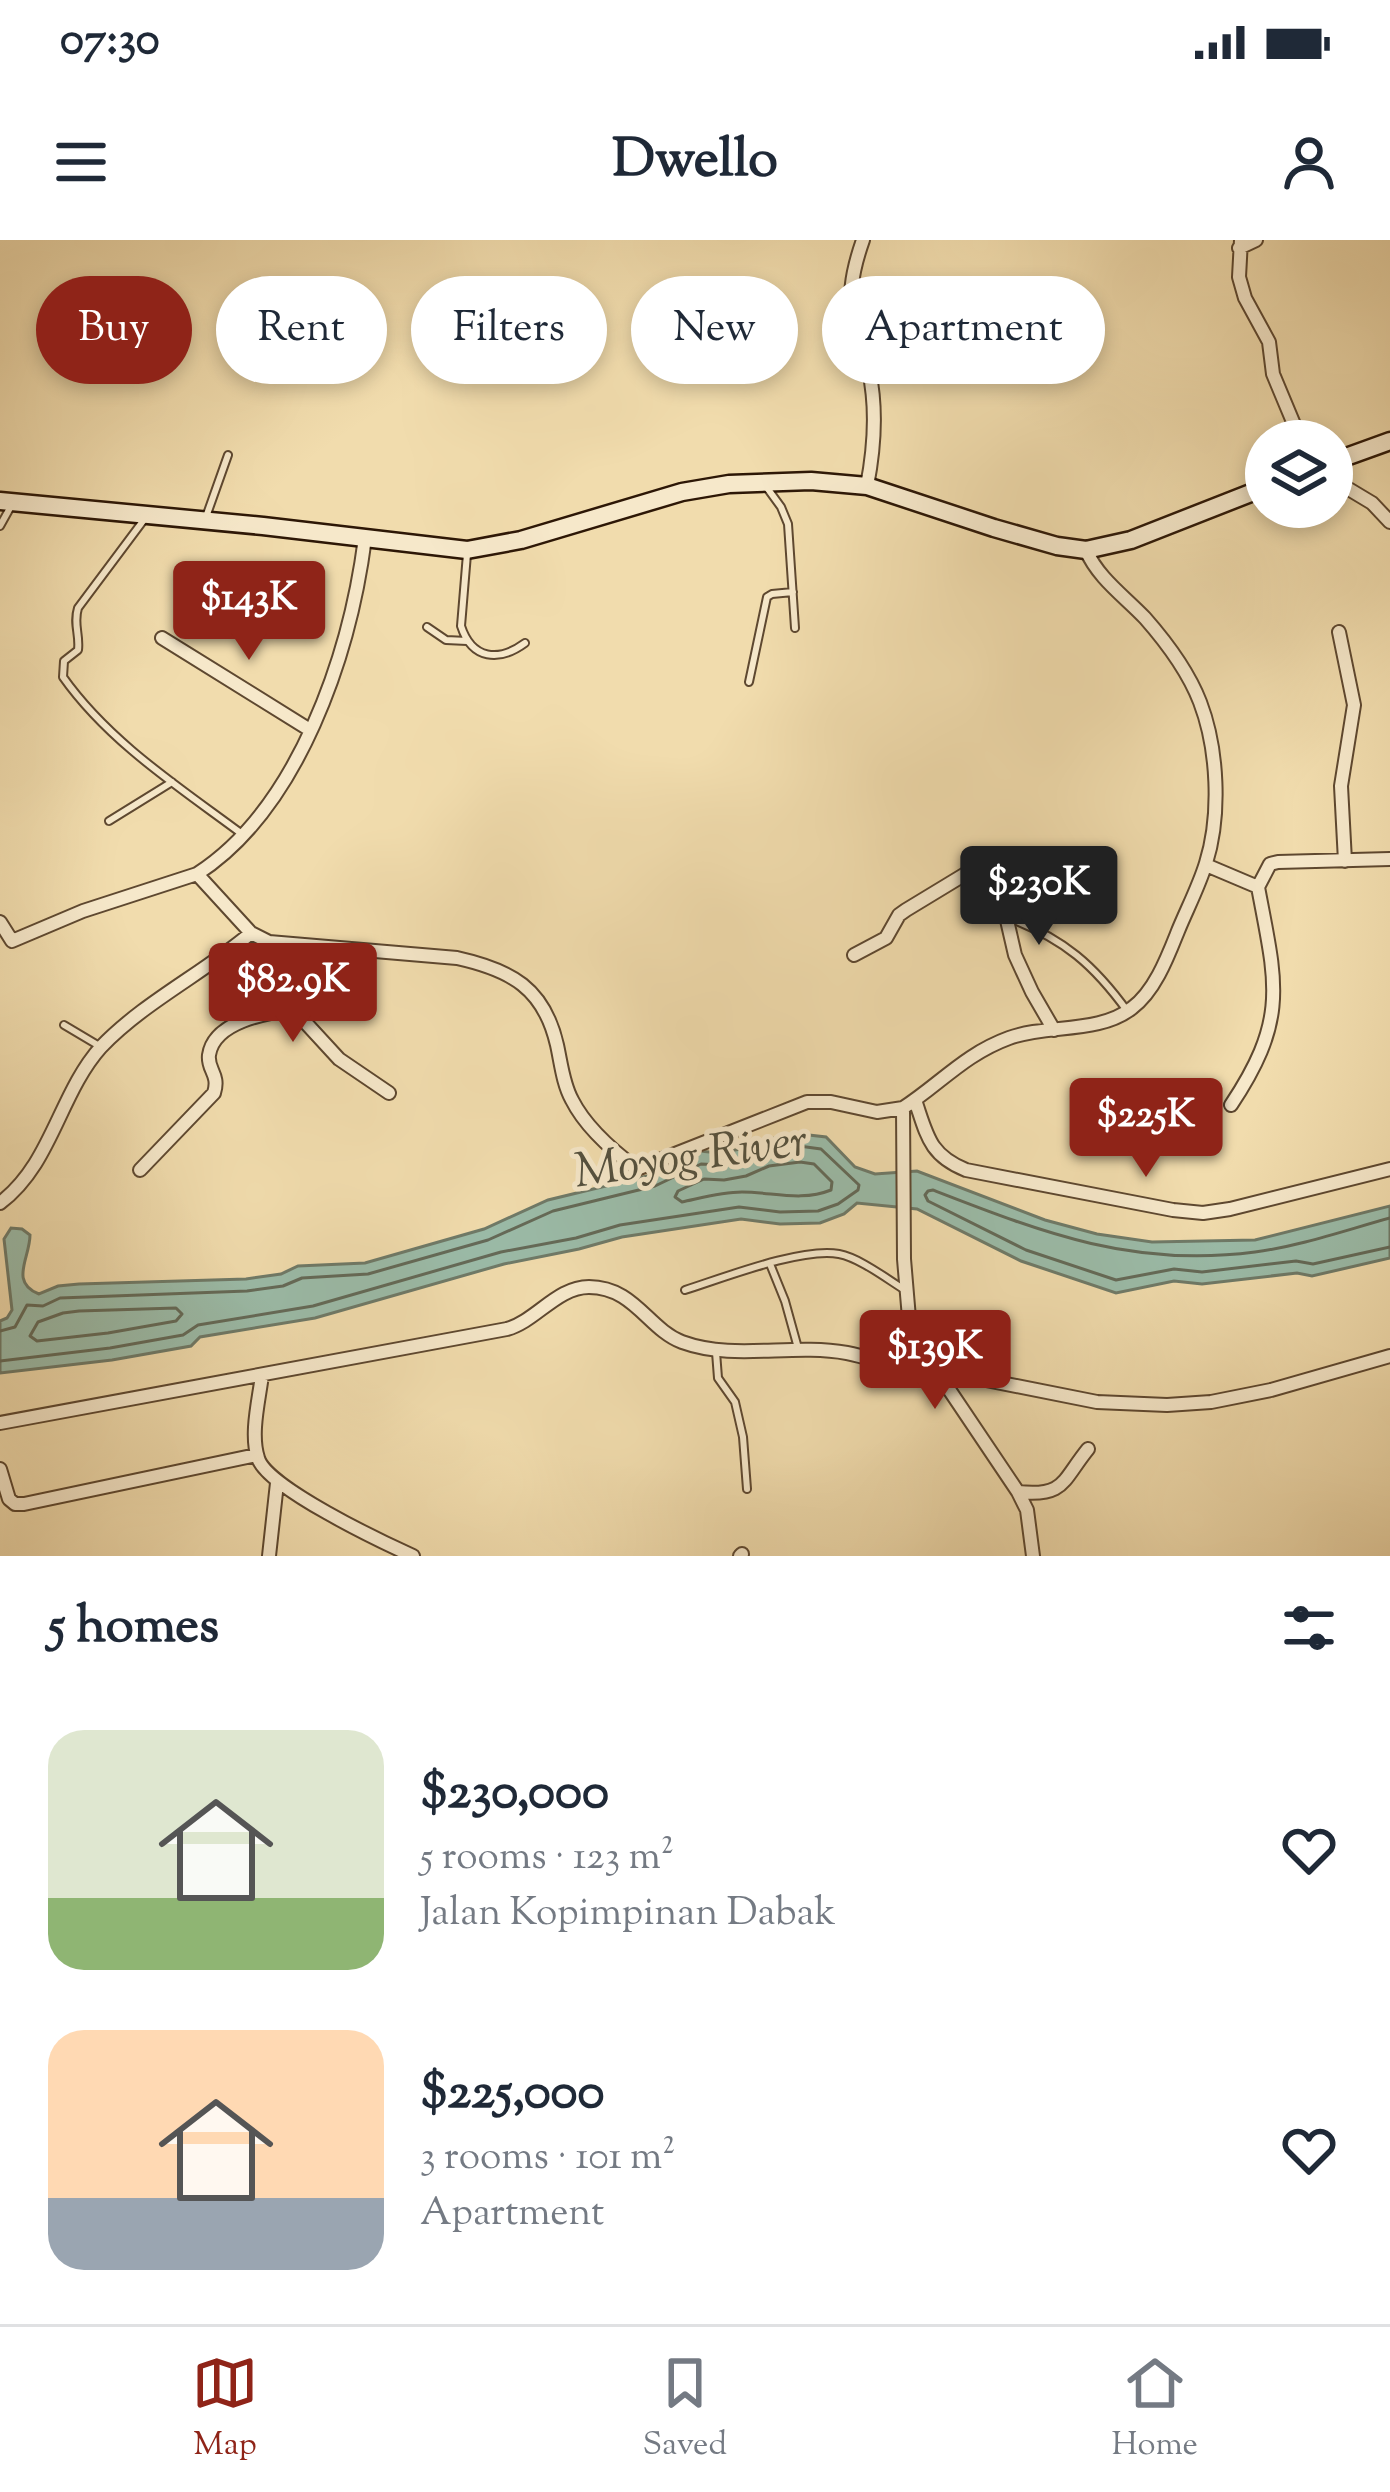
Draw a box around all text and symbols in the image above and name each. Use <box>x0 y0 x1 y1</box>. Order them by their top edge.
text: 07:30 <box>60 10 160 75</box>
text: Dwello <box>612 123 778 201</box>
icon: menu <box>48 129 114 195</box>
icon: person <box>1276 129 1342 195</box>
chip: Buy <box>36 276 192 384</box>
chip: Rent <box>216 276 387 384</box>
chip: Filters <box>411 276 607 384</box>
chip: New <box>631 276 798 384</box>
chip: Apartment <box>822 276 1105 384</box>
map controls <box>1245 420 1353 528</box>
button: layers <box>1245 420 1353 528</box>
pin: $143K <box>165 561 333 663</box>
text: $143K <box>200 572 298 628</box>
pin: $230K <box>955 846 1123 948</box>
text: $230K <box>987 857 1091 913</box>
pin: $82.9K <box>195 943 391 1045</box>
text: $82.9K <box>236 954 350 1010</box>
pin: $225K <box>1062 1078 1230 1180</box>
text: $225K <box>1097 1089 1195 1145</box>
water label: Moyog River <box>570 1108 812 1210</box>
pin: $139K <box>851 1310 1019 1412</box>
text: $139K <box>887 1321 983 1377</box>
text: 5 homes <box>48 1592 219 1665</box>
icon: filters <box>1276 1595 1342 1661</box>
text: $230,000 <box>420 1758 609 1831</box>
icon: home <box>144 1778 288 1922</box>
icon: heart <box>1276 1817 1342 1883</box>
text: 5 rooms · 123 m² <box>420 1831 674 1887</box>
text: Jalan Kopimpinan Dabak <box>420 1887 836 1943</box>
text: $225,000 <box>420 2058 605 2131</box>
icon: home <box>144 2078 288 2222</box>
icon: heart <box>1276 2117 1342 2183</box>
text: 3 rooms · 101 m² <box>420 2131 675 2187</box>
text: Apartment <box>420 2187 604 2243</box>
tab: Map <box>192 2350 258 2470</box>
tab: Saved <box>642 2350 727 2470</box>
tab: Home <box>1111 2350 1198 2470</box>

